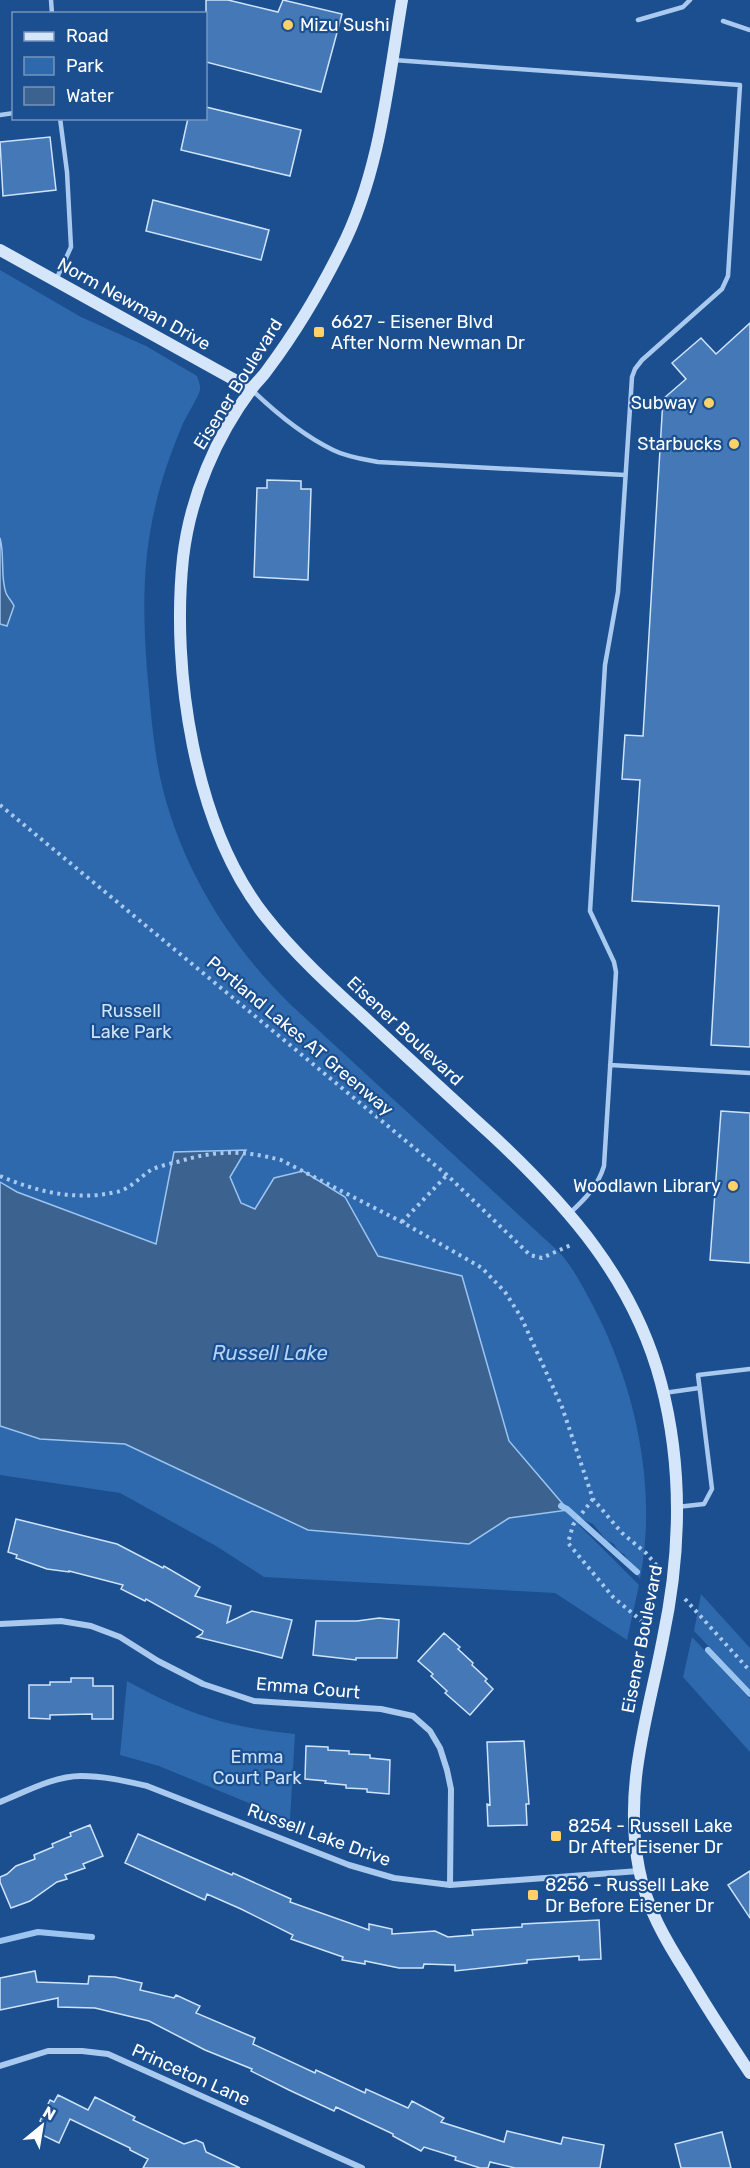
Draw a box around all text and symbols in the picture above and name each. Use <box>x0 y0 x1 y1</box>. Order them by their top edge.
legend <box>12 12 207 120</box>
place label: Mizu Sushi <box>300 14 390 36</box>
marker: Mizu Sushi <box>281 18 295 32</box>
text: Road <box>66 25 109 47</box>
text: Park <box>66 55 104 77</box>
text: Water <box>66 85 114 107</box>
street label: Norm Newman Drive <box>54 253 214 355</box>
place label: 6627 - Eisener Blvd After Norm Newman Dr <box>331 311 525 354</box>
street label: Eisener Boulevard <box>189 314 287 454</box>
marker: 6627 - Eisener Blvd After Norm Newman Dr <box>312 325 326 339</box>
place label: Subway <box>631 392 697 414</box>
marker: Subway <box>702 396 716 410</box>
place label: Starbucks <box>637 433 722 455</box>
marker: Starbucks <box>727 437 741 451</box>
street label: Portland Lakes AT Greenway <box>202 951 398 1121</box>
street label: Eisener Boulevard <box>342 972 468 1090</box>
park label: Russell Lake Park <box>91 1000 172 1043</box>
place label: Woodlawn Library <box>573 1175 721 1197</box>
marker: Woodlawn Library <box>726 1179 740 1193</box>
water label: Russell Lake <box>212 1341 328 1365</box>
street label: Eisener Boulevard <box>617 1563 667 1715</box>
street label: Emma Court <box>255 1672 361 1704</box>
park label: Emma Court Park <box>213 1746 302 1789</box>
street label: Russell Lake Drive <box>244 1799 394 1871</box>
place label: 8254 - Russell Lake Dr After Eisener Dr <box>568 1815 733 1858</box>
marker: 8254 - Russell Lake Dr After Eisener Dr <box>549 1829 563 1843</box>
place label: 8256 - Russell Lake Dr Before Eisener Dr <box>545 1874 714 1917</box>
marker: 8256 - Russell Lake Dr Before Eisener Dr <box>526 1888 540 1902</box>
street label: Princeton Lane <box>128 2039 254 2111</box>
north arrow <box>12 2096 72 2156</box>
text: N <box>40 2102 59 2125</box>

